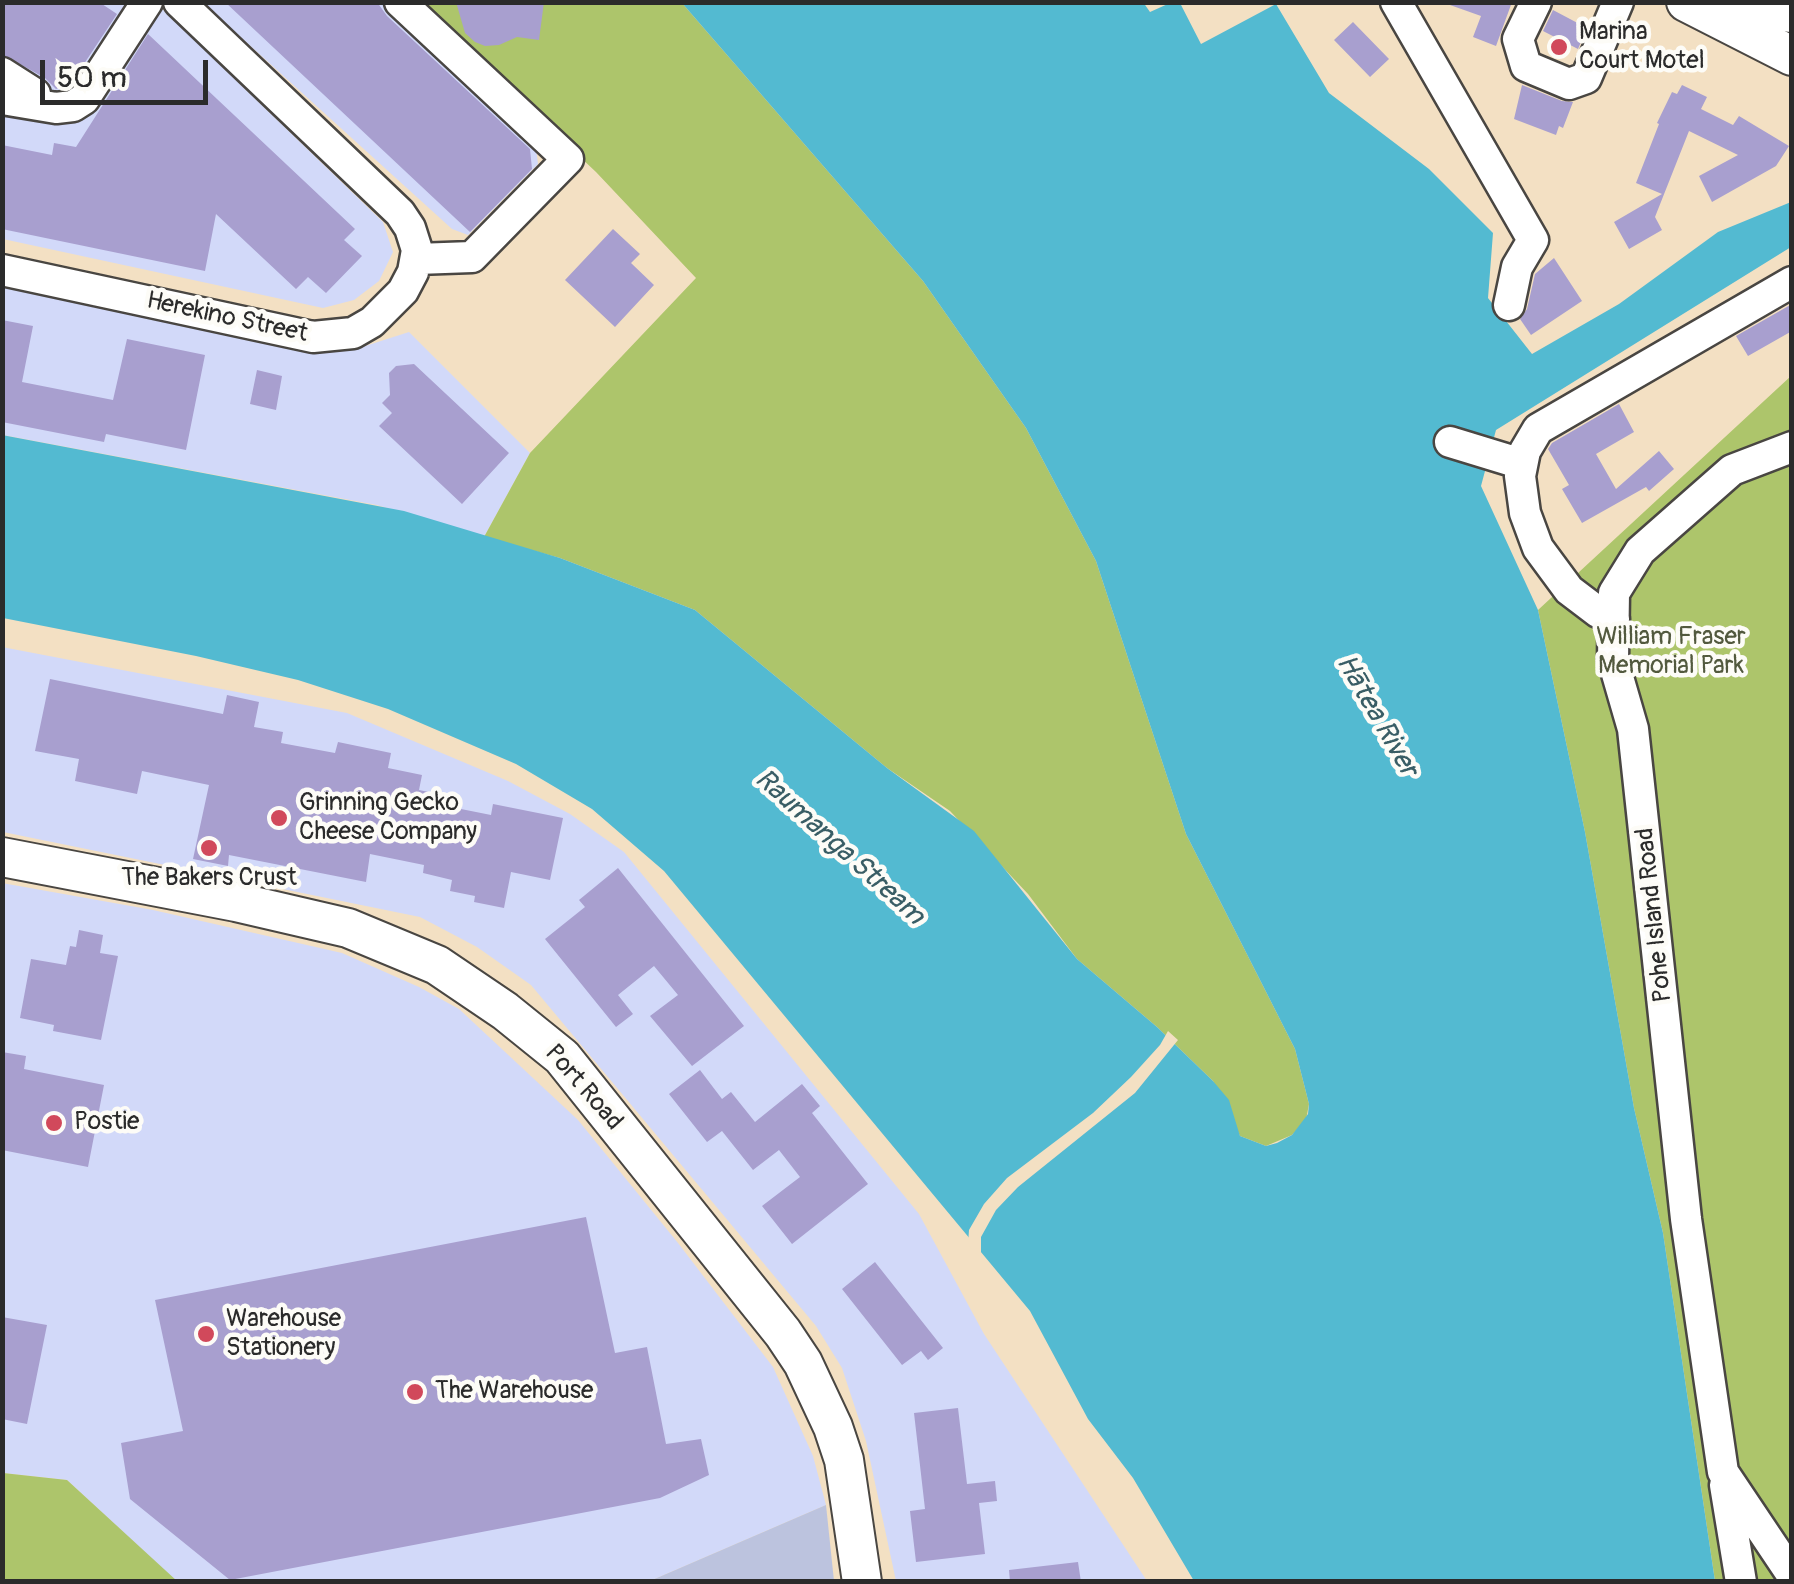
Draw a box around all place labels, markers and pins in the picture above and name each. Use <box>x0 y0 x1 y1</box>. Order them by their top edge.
place label: Marina Court Motel <box>1579 18 1705 77</box>
marker: Marina Court Motel <box>1548 36 1570 58</box>
place label: Grinning Gecko Cheese Company <box>299 789 477 848</box>
marker: Grinning Gecko Cheese Company <box>268 807 290 829</box>
marker: The Bakers Crust <box>198 837 220 859</box>
place label: The Bakers Crust <box>121 864 297 894</box>
place label: Postie <box>74 1108 139 1138</box>
marker: Postie <box>43 1112 65 1134</box>
place label: Warehouse Stationery <box>226 1305 341 1364</box>
marker: Warehouse Stationery <box>195 1323 217 1345</box>
place label: The Warehouse <box>435 1377 593 1407</box>
marker: The Warehouse <box>404 1381 426 1403</box>

